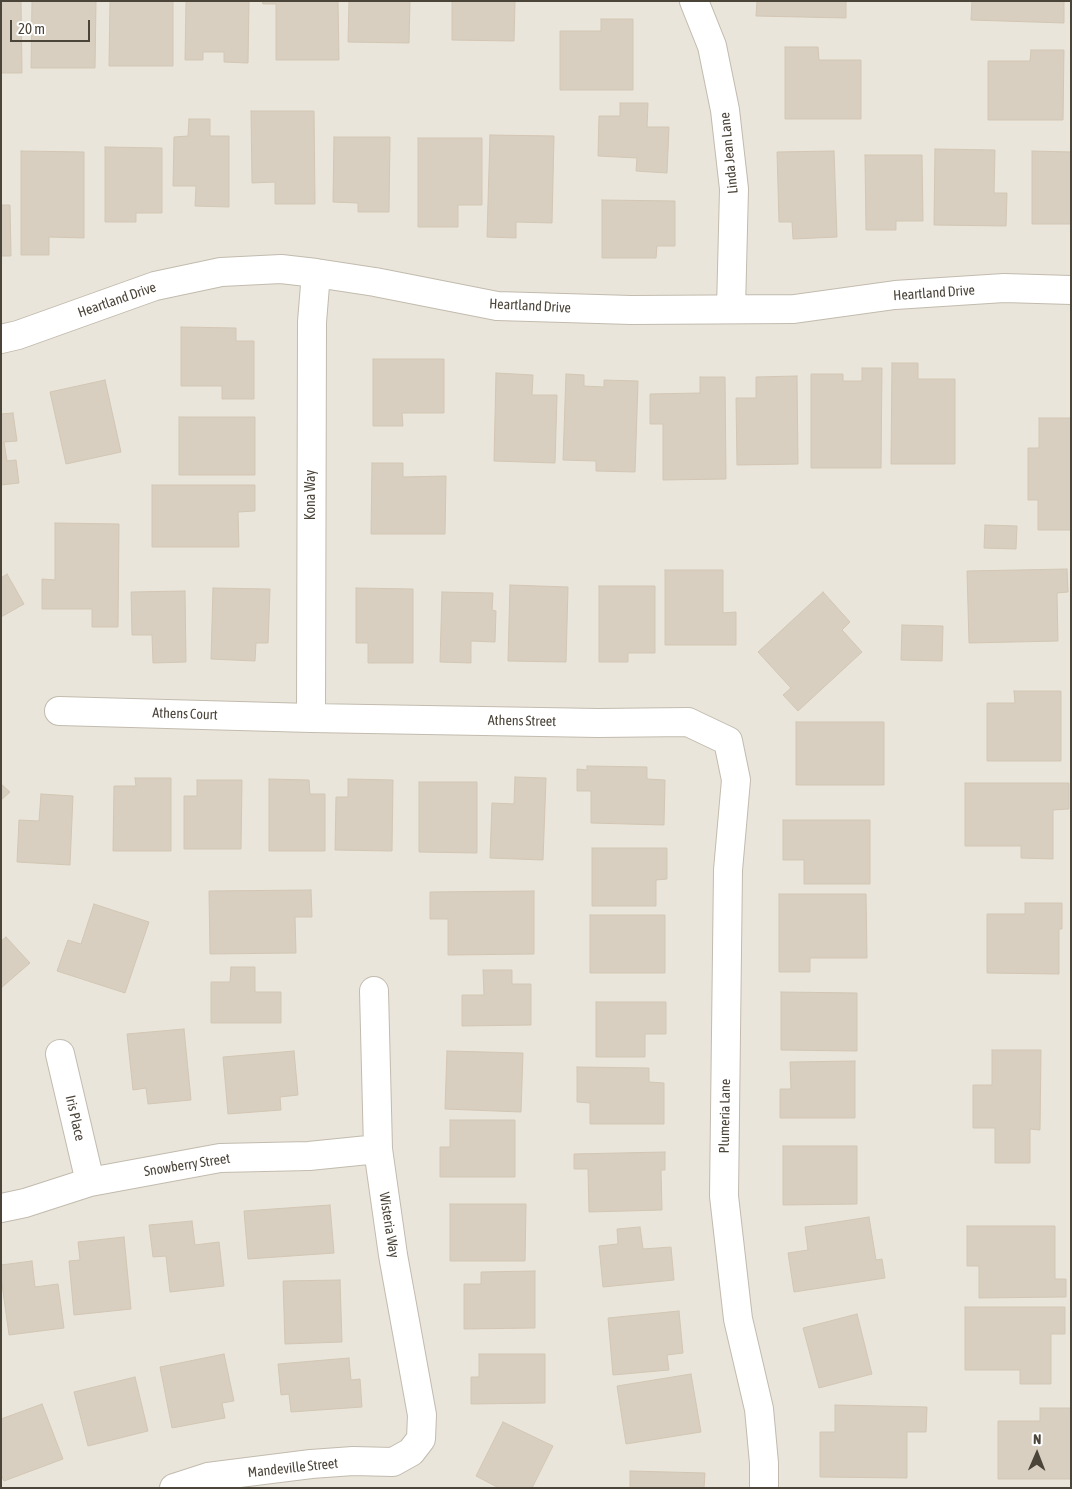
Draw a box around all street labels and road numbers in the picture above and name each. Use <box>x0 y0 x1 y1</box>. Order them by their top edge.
street label: Linda Jean Lane <box>716 112 742 194</box>
street label: Heartland Drive <box>76 279 158 321</box>
street label: Heartland Drive <box>893 282 975 304</box>
street label: Heartland Drive <box>489 295 571 317</box>
street label: Kona Way <box>303 470 319 520</box>
street label: Athens Court <box>152 704 218 724</box>
street label: Athens Street <box>488 712 556 730</box>
street label: Plumeria Lane <box>716 1079 734 1153</box>
street label: Iris Place <box>62 1094 88 1142</box>
street label: Snowberry Street <box>143 1150 231 1180</box>
street label: Wisteria Way <box>376 1191 402 1259</box>
street label: Mandeville Street <box>247 1455 339 1481</box>

